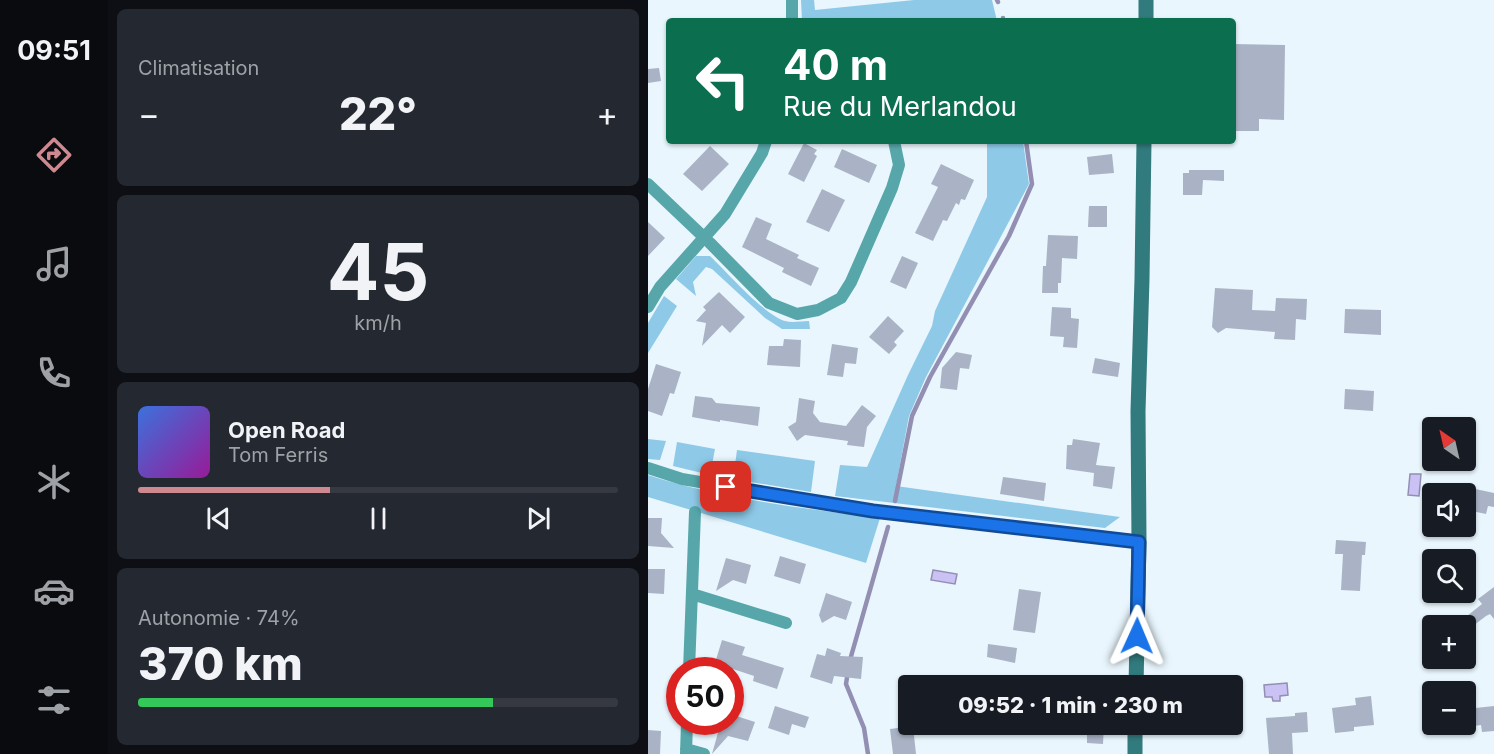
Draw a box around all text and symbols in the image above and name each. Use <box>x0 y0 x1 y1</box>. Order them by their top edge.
text: 09:51 <box>17 34 91 67</box>
text: 40 m <box>783 39 888 90</box>
icon: left <box>684 42 762 120</box>
text: Climatisation <box>138 56 259 80</box>
text: 22° <box>339 86 417 141</box>
text: Rue du Merlandou <box>783 90 1017 123</box>
text: − <box>138 94 160 134</box>
text: + <box>596 94 618 134</box>
icon: directions <box>33 134 75 176</box>
text: 45 <box>327 224 429 319</box>
icon: music <box>33 243 75 285</box>
text: km/h <box>354 311 402 335</box>
icon: phone <box>33 352 75 394</box>
text: Open Road <box>228 417 345 443</box>
north arrow <box>1422 417 1476 471</box>
map controls <box>1422 417 1476 735</box>
text: Tom Ferris <box>228 443 328 467</box>
icon: climate <box>33 461 75 503</box>
pin <box>700 461 751 512</box>
icon: arrive <box>709 470 742 503</box>
button: sound <box>1422 483 1476 537</box>
icon: previous <box>202 502 235 535</box>
icon: pause <box>362 502 395 535</box>
icon: next <box>522 502 555 535</box>
button: search <box>1422 549 1476 603</box>
icon: car <box>33 570 75 612</box>
position arrow <box>1105 604 1169 668</box>
text: Autonomie · 74% <box>138 606 300 630</box>
button: + <box>1422 615 1476 669</box>
text: 370 km <box>138 636 303 691</box>
speed limit sign: 50 <box>666 657 744 735</box>
icon: filters <box>33 679 75 721</box>
button: − <box>1422 681 1476 735</box>
text: 09:52 · 1 min · 230 m <box>958 692 1183 718</box>

